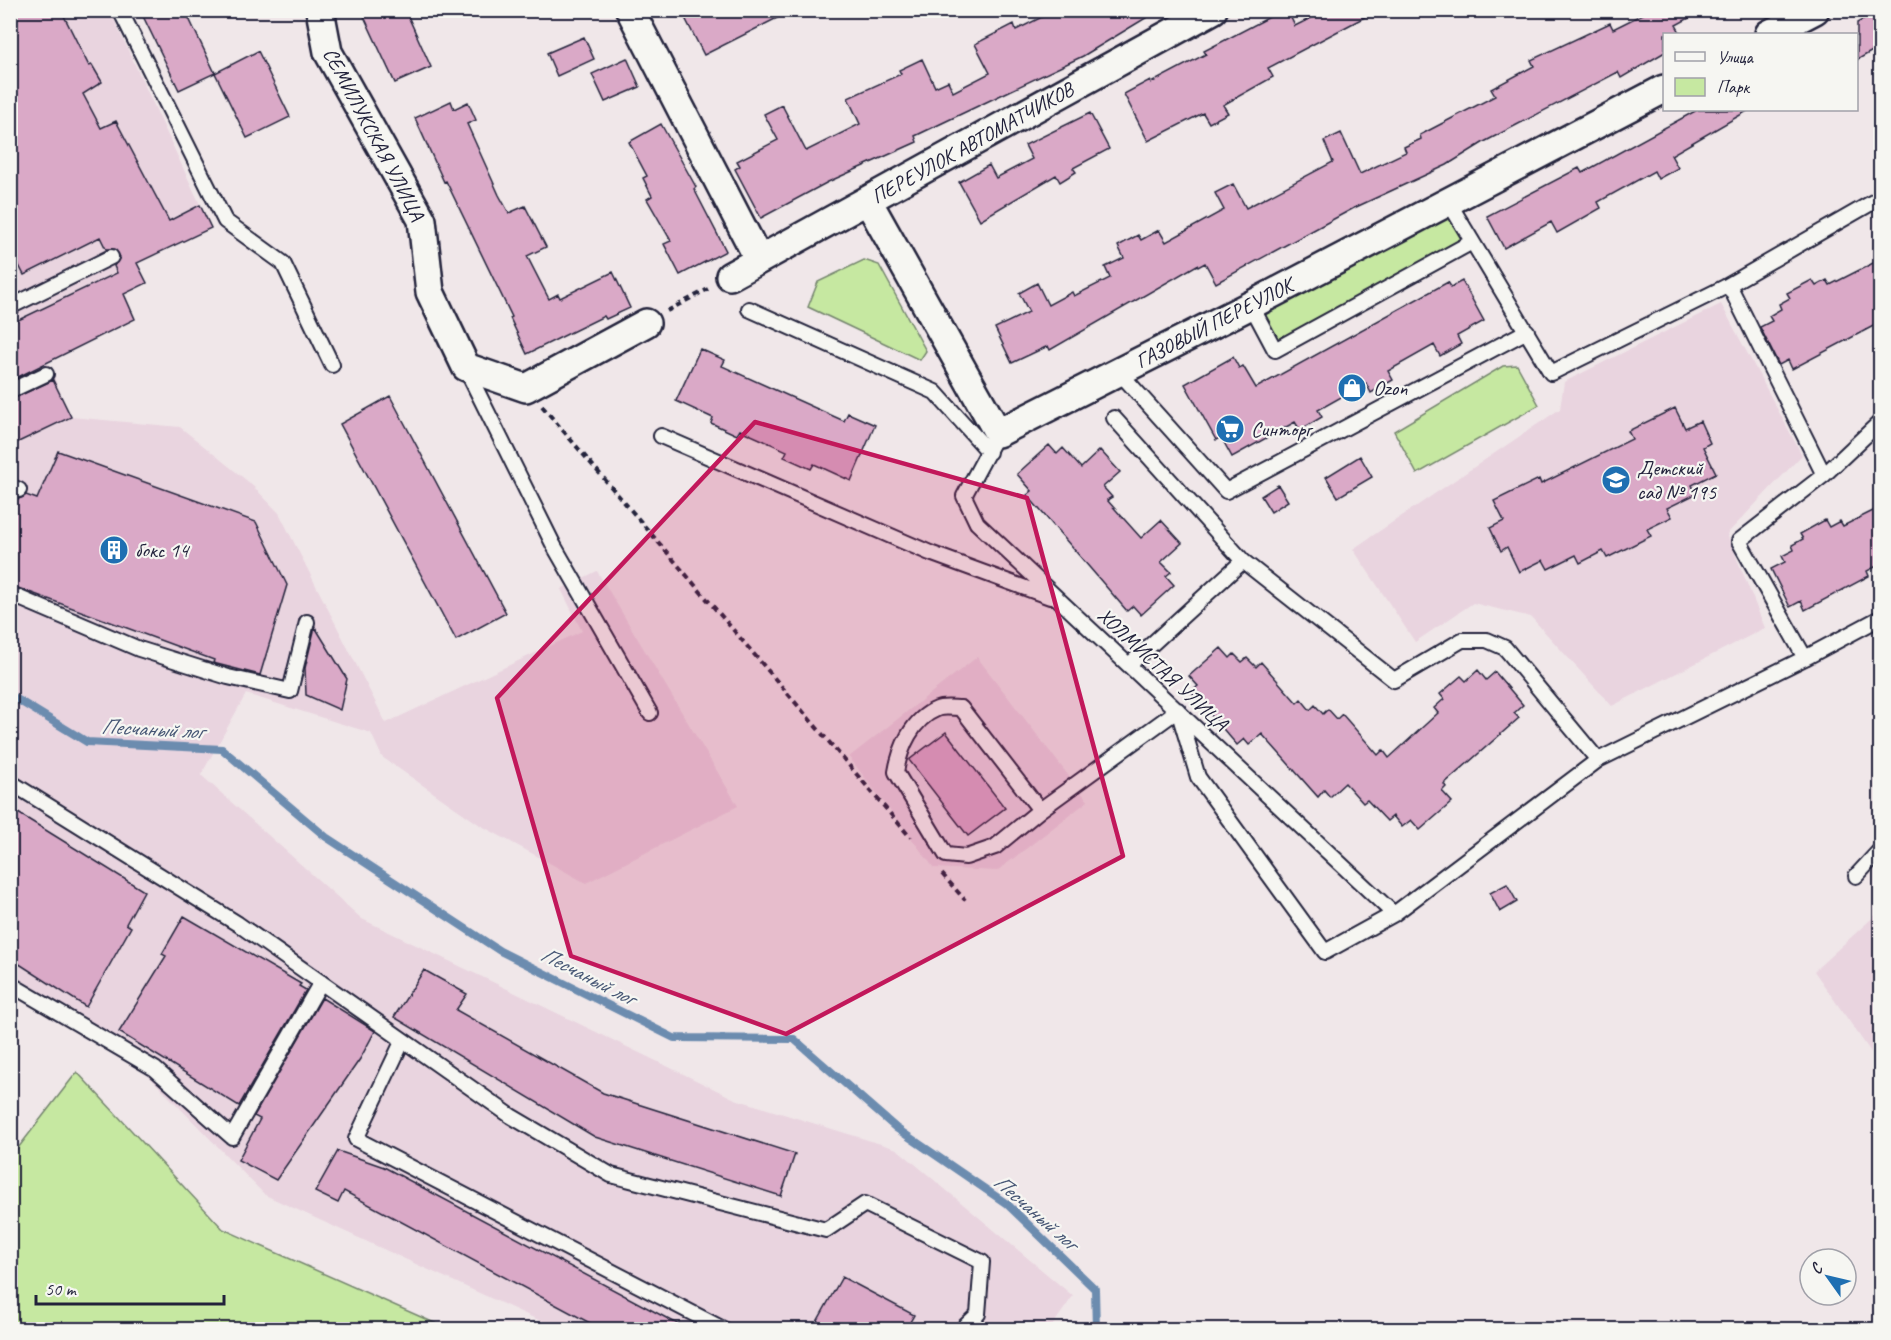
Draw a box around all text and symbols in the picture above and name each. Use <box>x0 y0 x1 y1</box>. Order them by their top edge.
legend <box>1663 33 1858 111</box>
street label: СЕМИЛУКСКАЯ УЛИЦА <box>317 43 431 225</box>
text: Улица <box>1717 46 1754 68</box>
street label: ПЕРЕУЛОК АВТОМАТЧИКОВ <box>867 75 1080 209</box>
text: Парк <box>1717 76 1751 98</box>
street label: ГАЗОВЫЙ ПЕРЕУЛОК <box>1131 270 1301 374</box>
shop icon: Ozon <box>1336 372 1368 404</box>
place label: Ozon <box>1373 375 1408 401</box>
supermarket icon: Синторг <box>1214 413 1246 445</box>
place label: Синторг <box>1251 416 1314 442</box>
place label: Детский сад № 195 <box>1637 455 1718 505</box>
school or university icon: Детский сад № 195 <box>1600 464 1632 496</box>
building icon: бокс 14 <box>98 534 130 566</box>
place label: бокс 14 <box>135 537 191 563</box>
street label: ХОЛМИСТАЯ УЛИЦА <box>1092 602 1235 737</box>
water label: Песчаный лог <box>100 712 208 746</box>
water label: Песчаный лог <box>536 940 644 1014</box>
water label: Песчаный лог <box>988 1168 1087 1259</box>
north arrow <box>1798 1247 1858 1307</box>
text: С <box>1806 1259 1828 1278</box>
scale bar <box>36 1268 224 1306</box>
text: 50 m <box>45 1278 78 1300</box>

